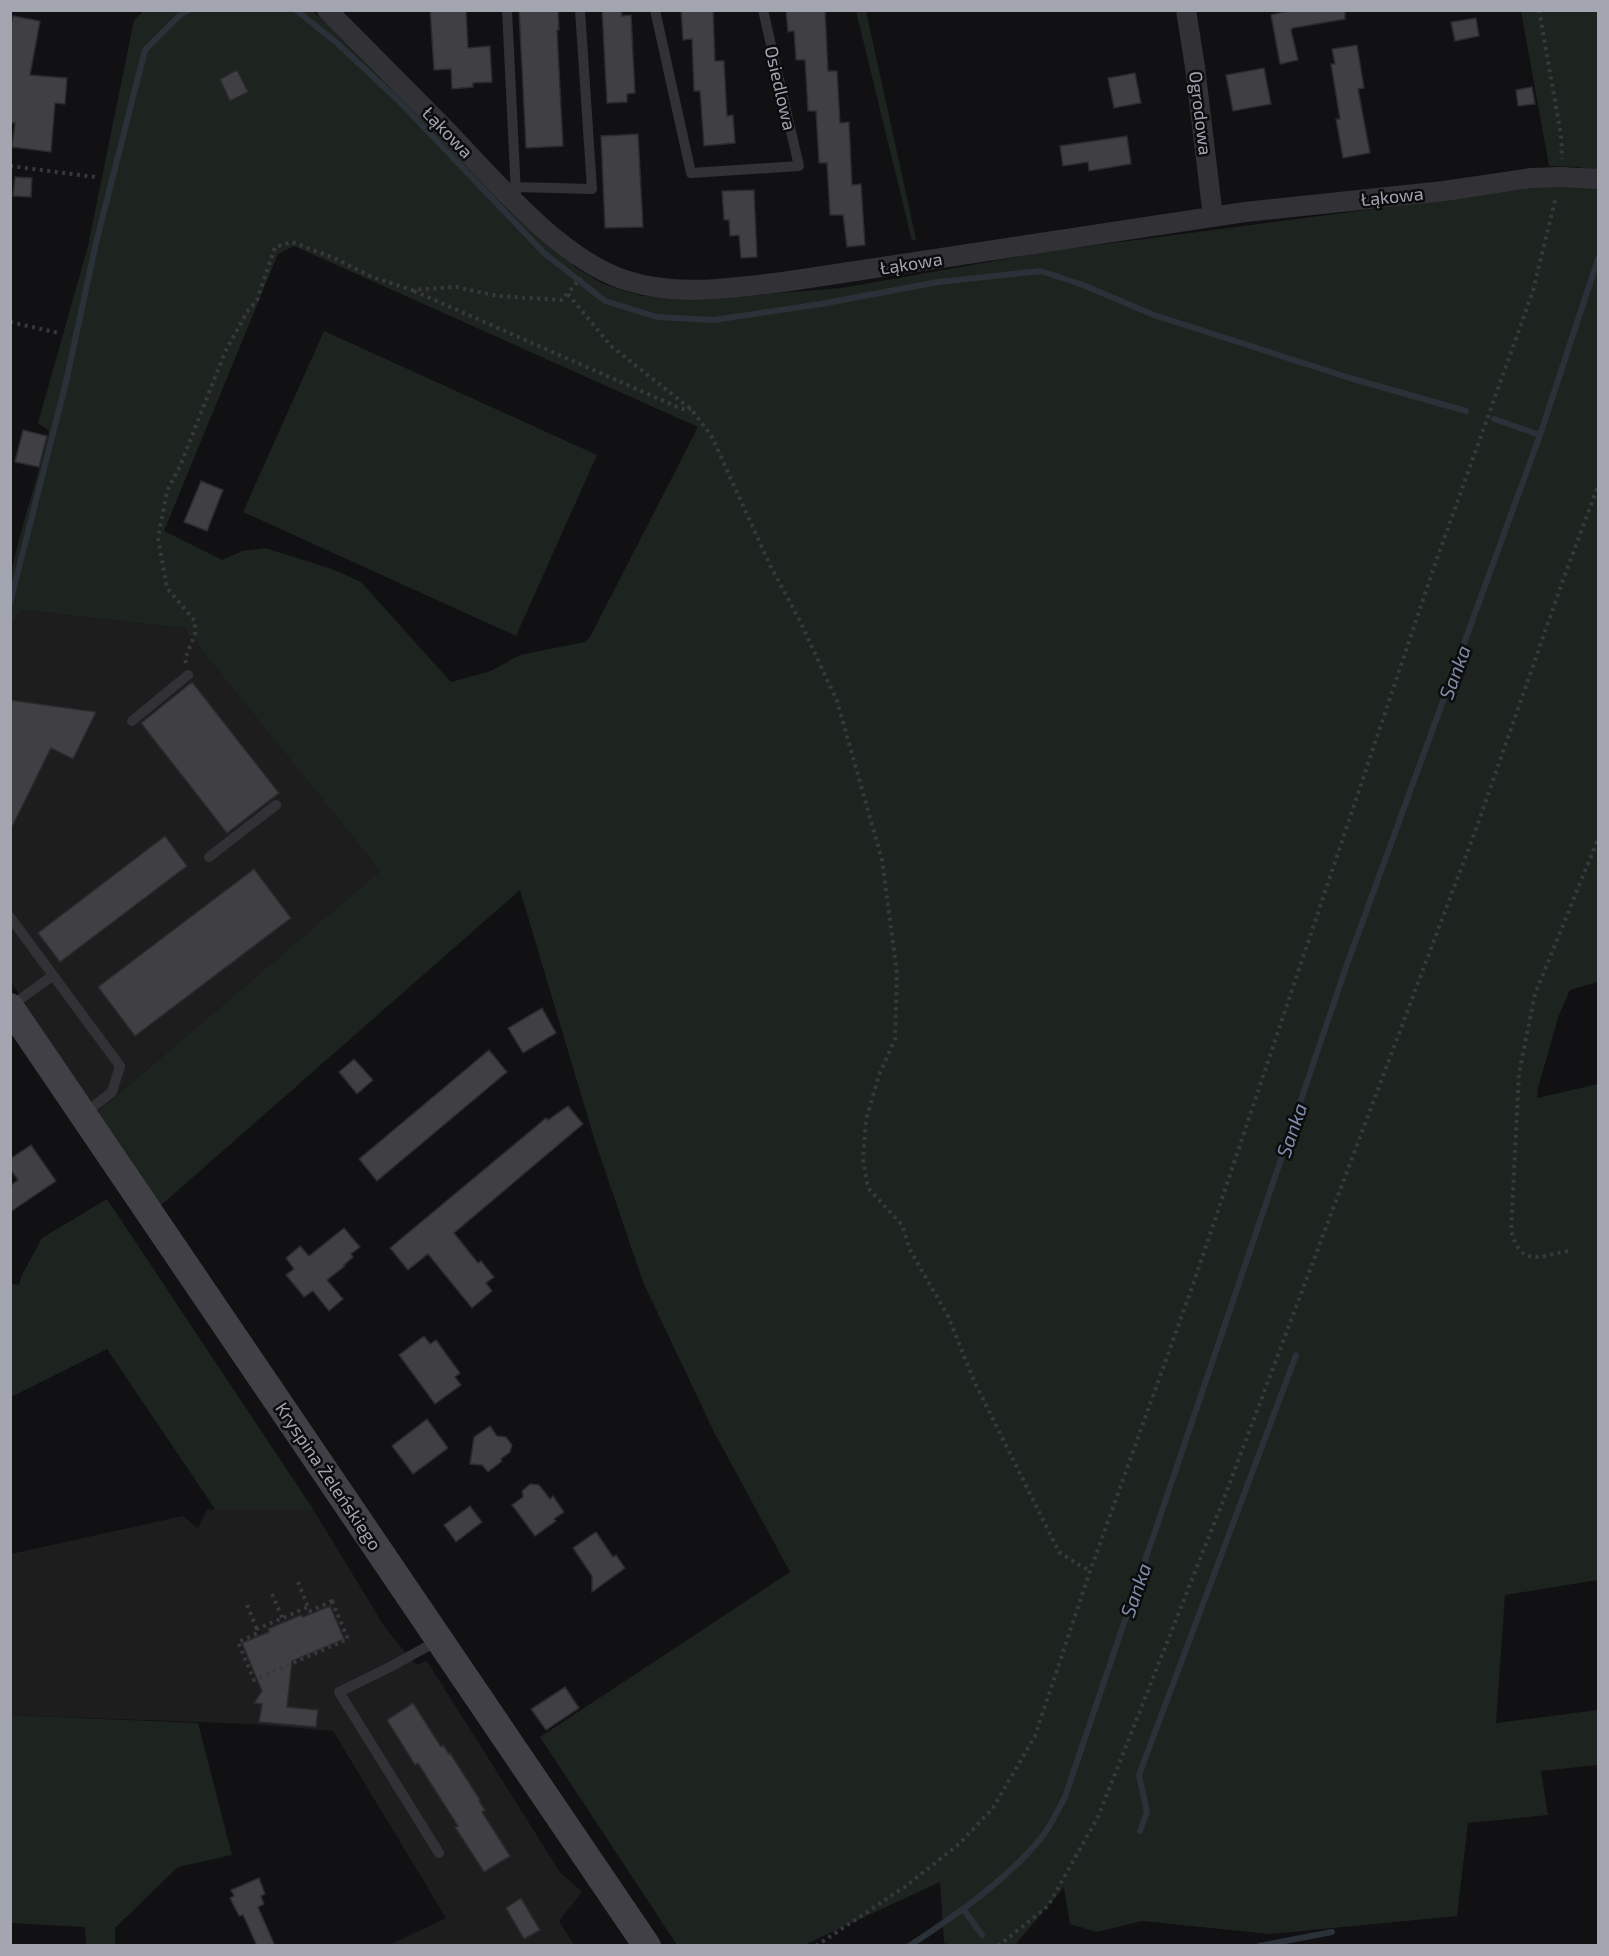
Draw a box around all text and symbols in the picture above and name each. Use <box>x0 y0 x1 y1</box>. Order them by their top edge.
street label: Osiedlowa <box>761 44 801 132</box>
street label: Ogrodowa <box>1185 70 1217 156</box>
street label: Łąkowa <box>418 102 478 162</box>
street label: Łąkowa <box>1360 182 1424 210</box>
street label: Łąkowa <box>878 247 944 279</box>
water label: Sanka <box>1433 642 1475 702</box>
water label: Sanka <box>1271 1100 1311 1160</box>
street label: Kryspina Żeleńskiego <box>271 1398 387 1554</box>
water label: Sanka <box>1115 1560 1155 1620</box>

